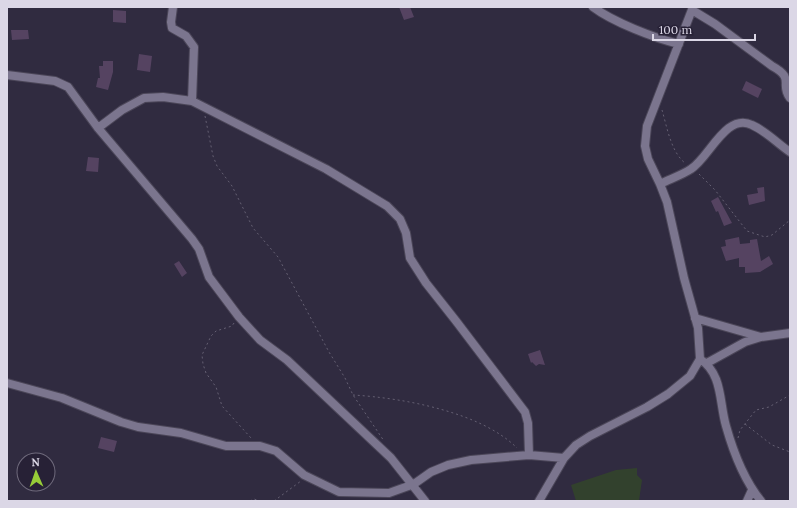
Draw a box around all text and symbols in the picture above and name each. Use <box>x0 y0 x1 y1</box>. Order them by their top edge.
scale bar <box>653 16 755 42</box>
text: 100 m <box>659 22 692 37</box>
north arrow <box>16 452 56 492</box>
text: N <box>31 455 41 469</box>

